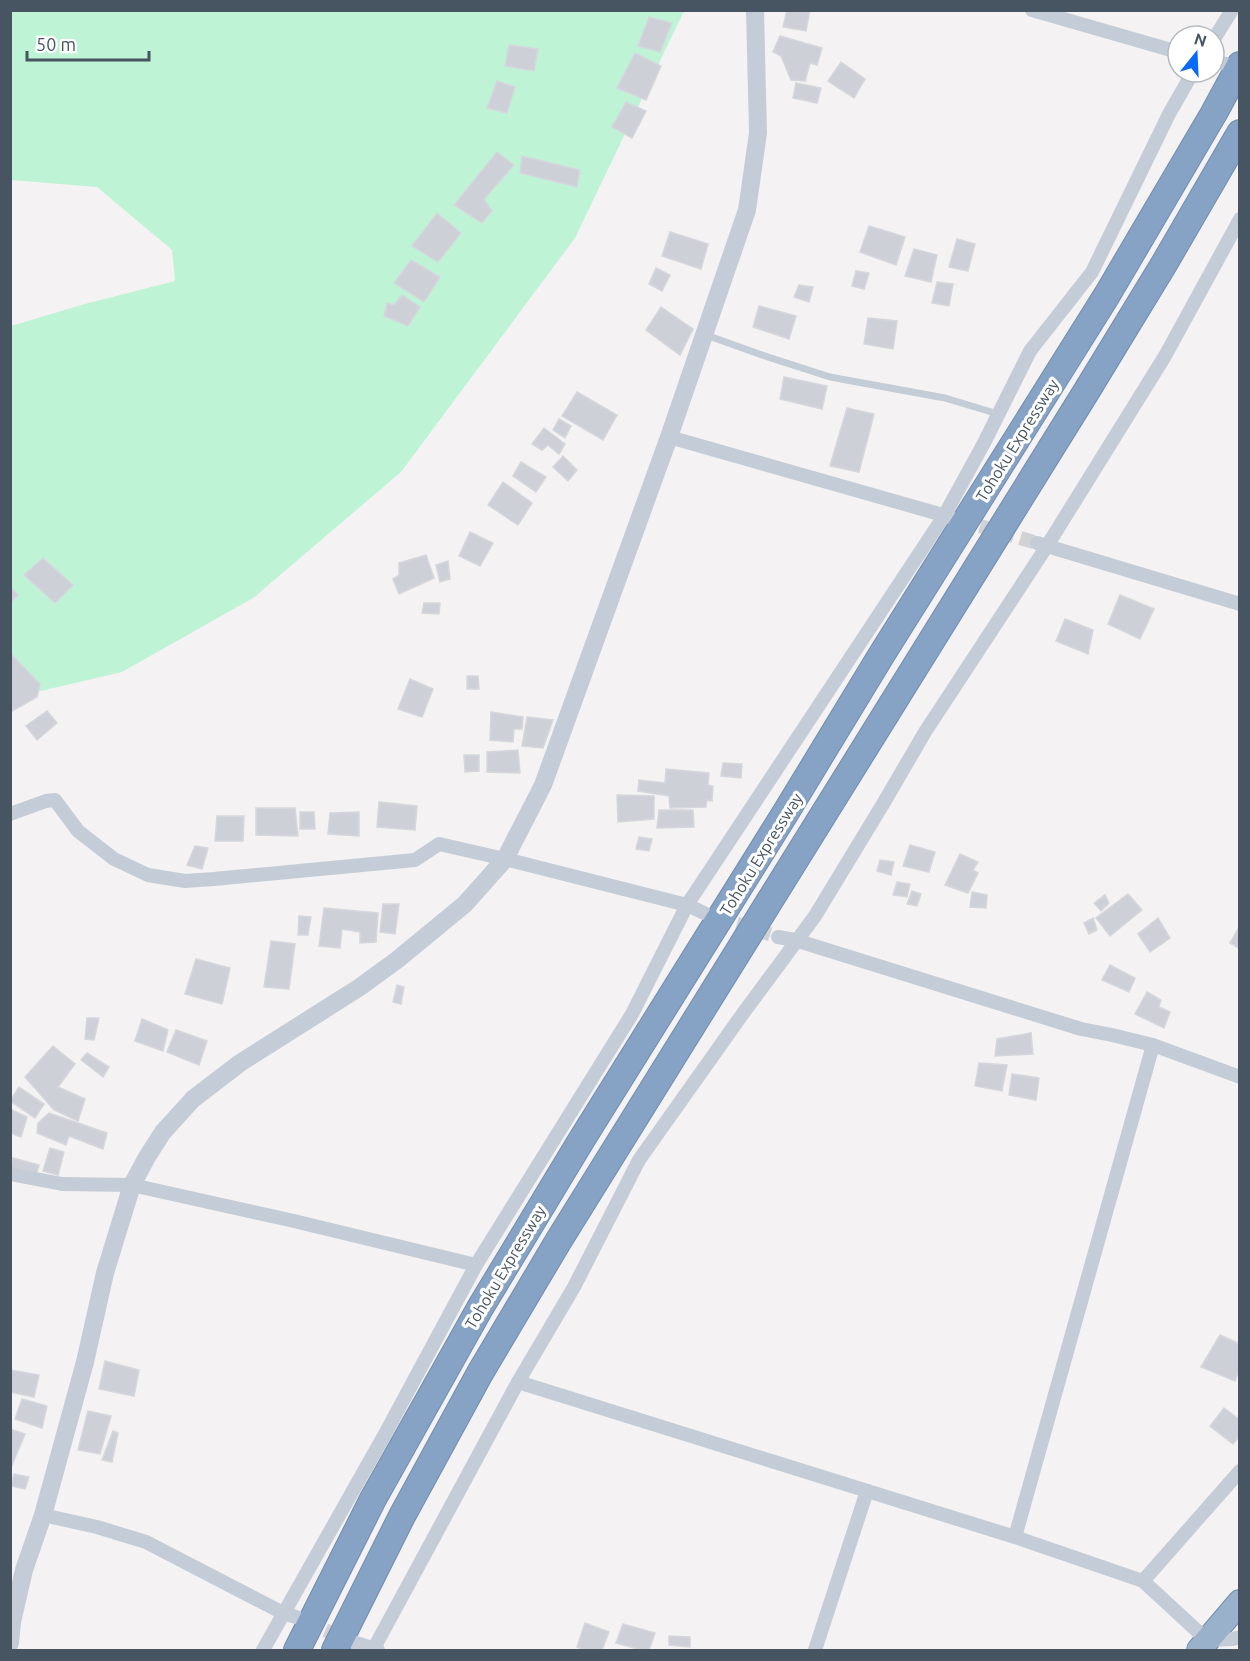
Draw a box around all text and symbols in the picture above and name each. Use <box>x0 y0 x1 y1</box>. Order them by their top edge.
scale bar <box>27 24 148 62</box>
north arrow <box>1166 24 1226 84</box>
text: N <box>1192 29 1209 50</box>
text: 50 m <box>36 34 76 54</box>
street label: Tohoku Expressway <box>972 375 1062 504</box>
street label: Tohoku Expressway <box>716 789 806 918</box>
street label: Tohoku Expressway <box>461 1202 549 1332</box>

